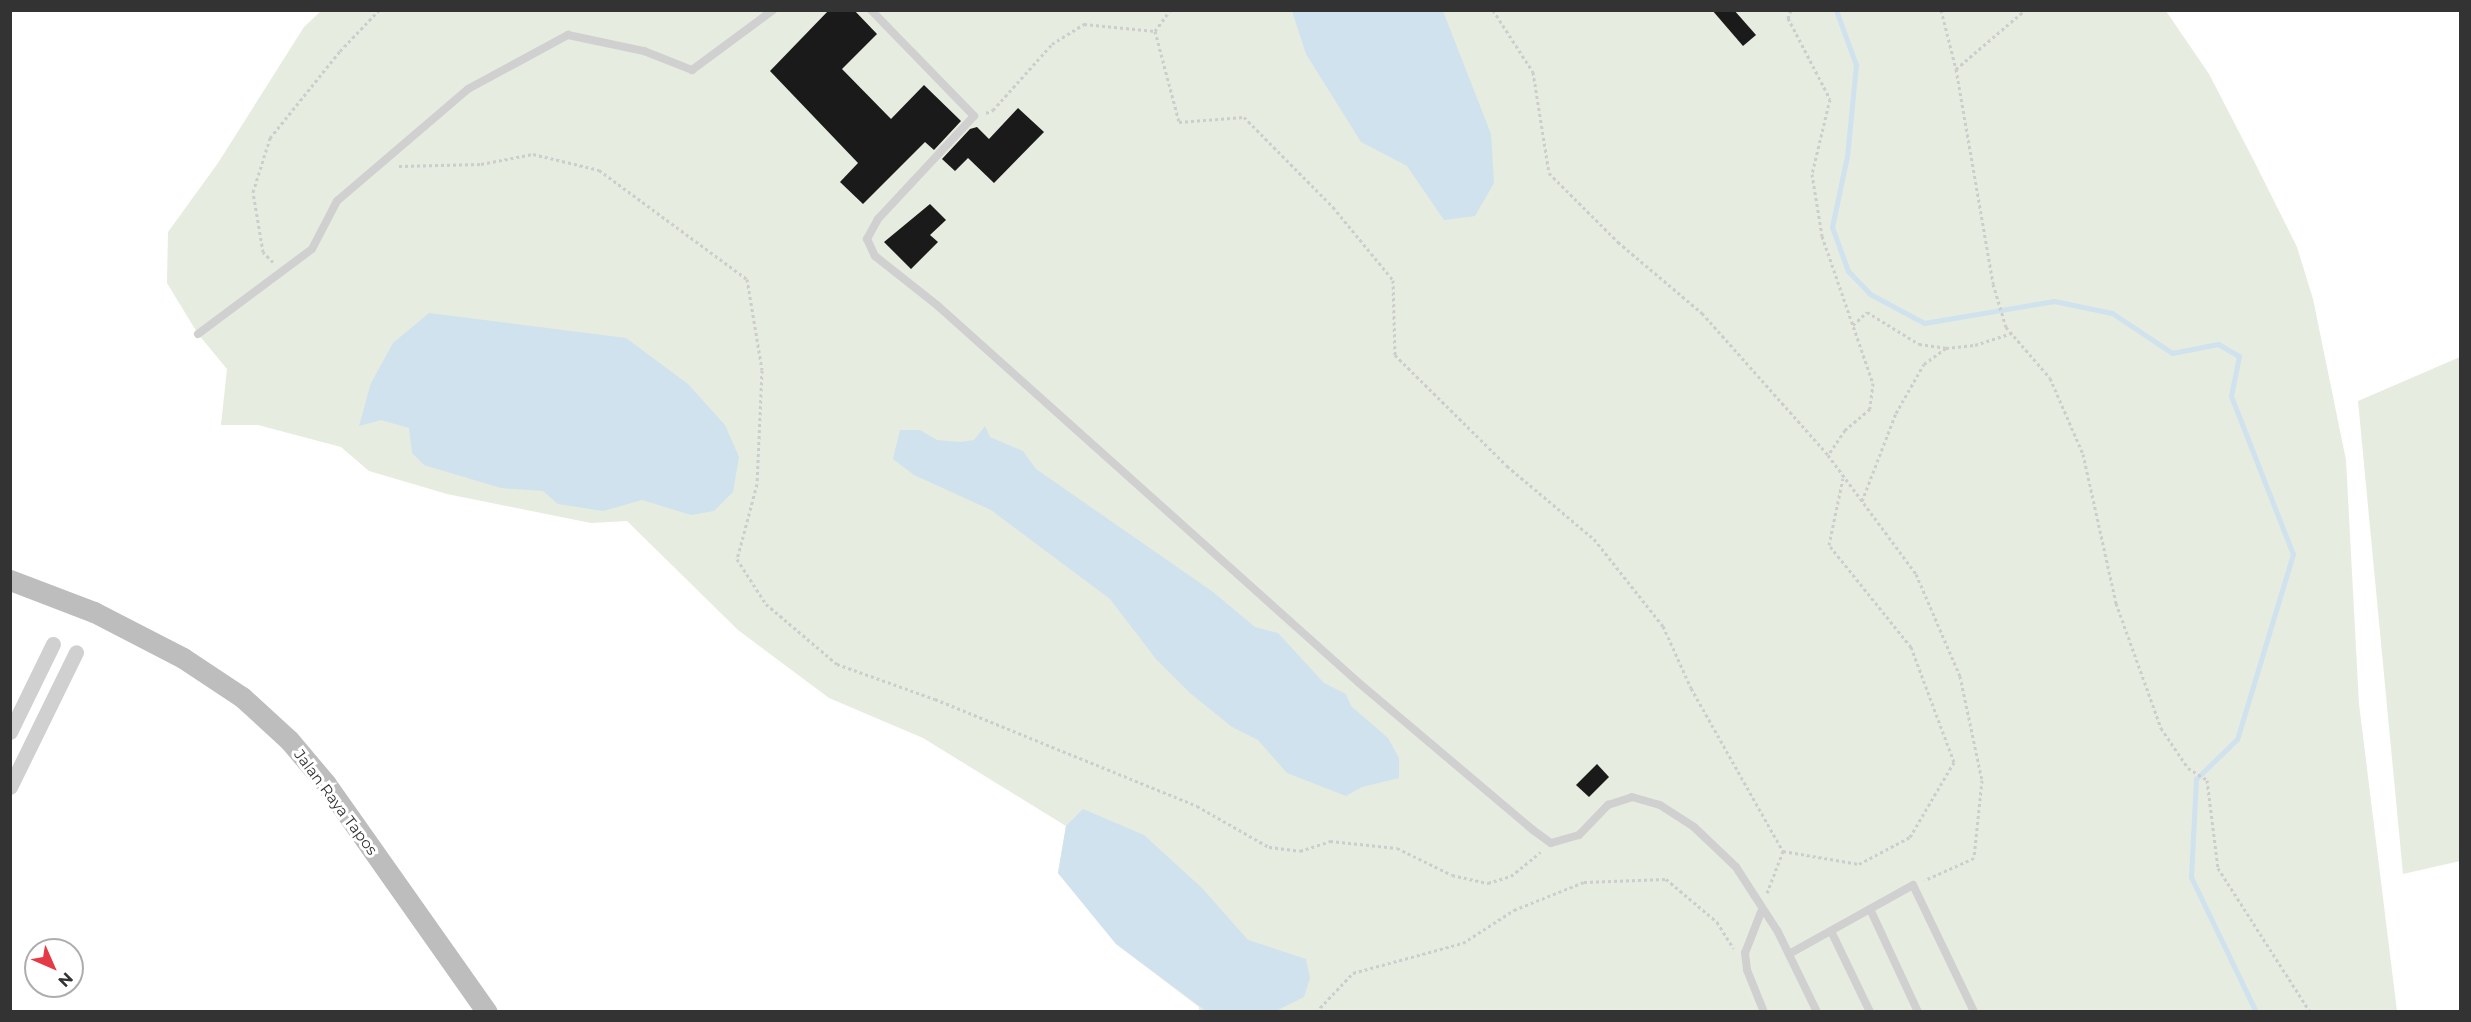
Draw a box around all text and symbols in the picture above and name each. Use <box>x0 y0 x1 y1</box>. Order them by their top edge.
street label: Jalan Raya Tapos <box>291 746 381 858</box>
north arrow <box>24 938 84 998</box>
text: N <box>54 968 77 991</box>

